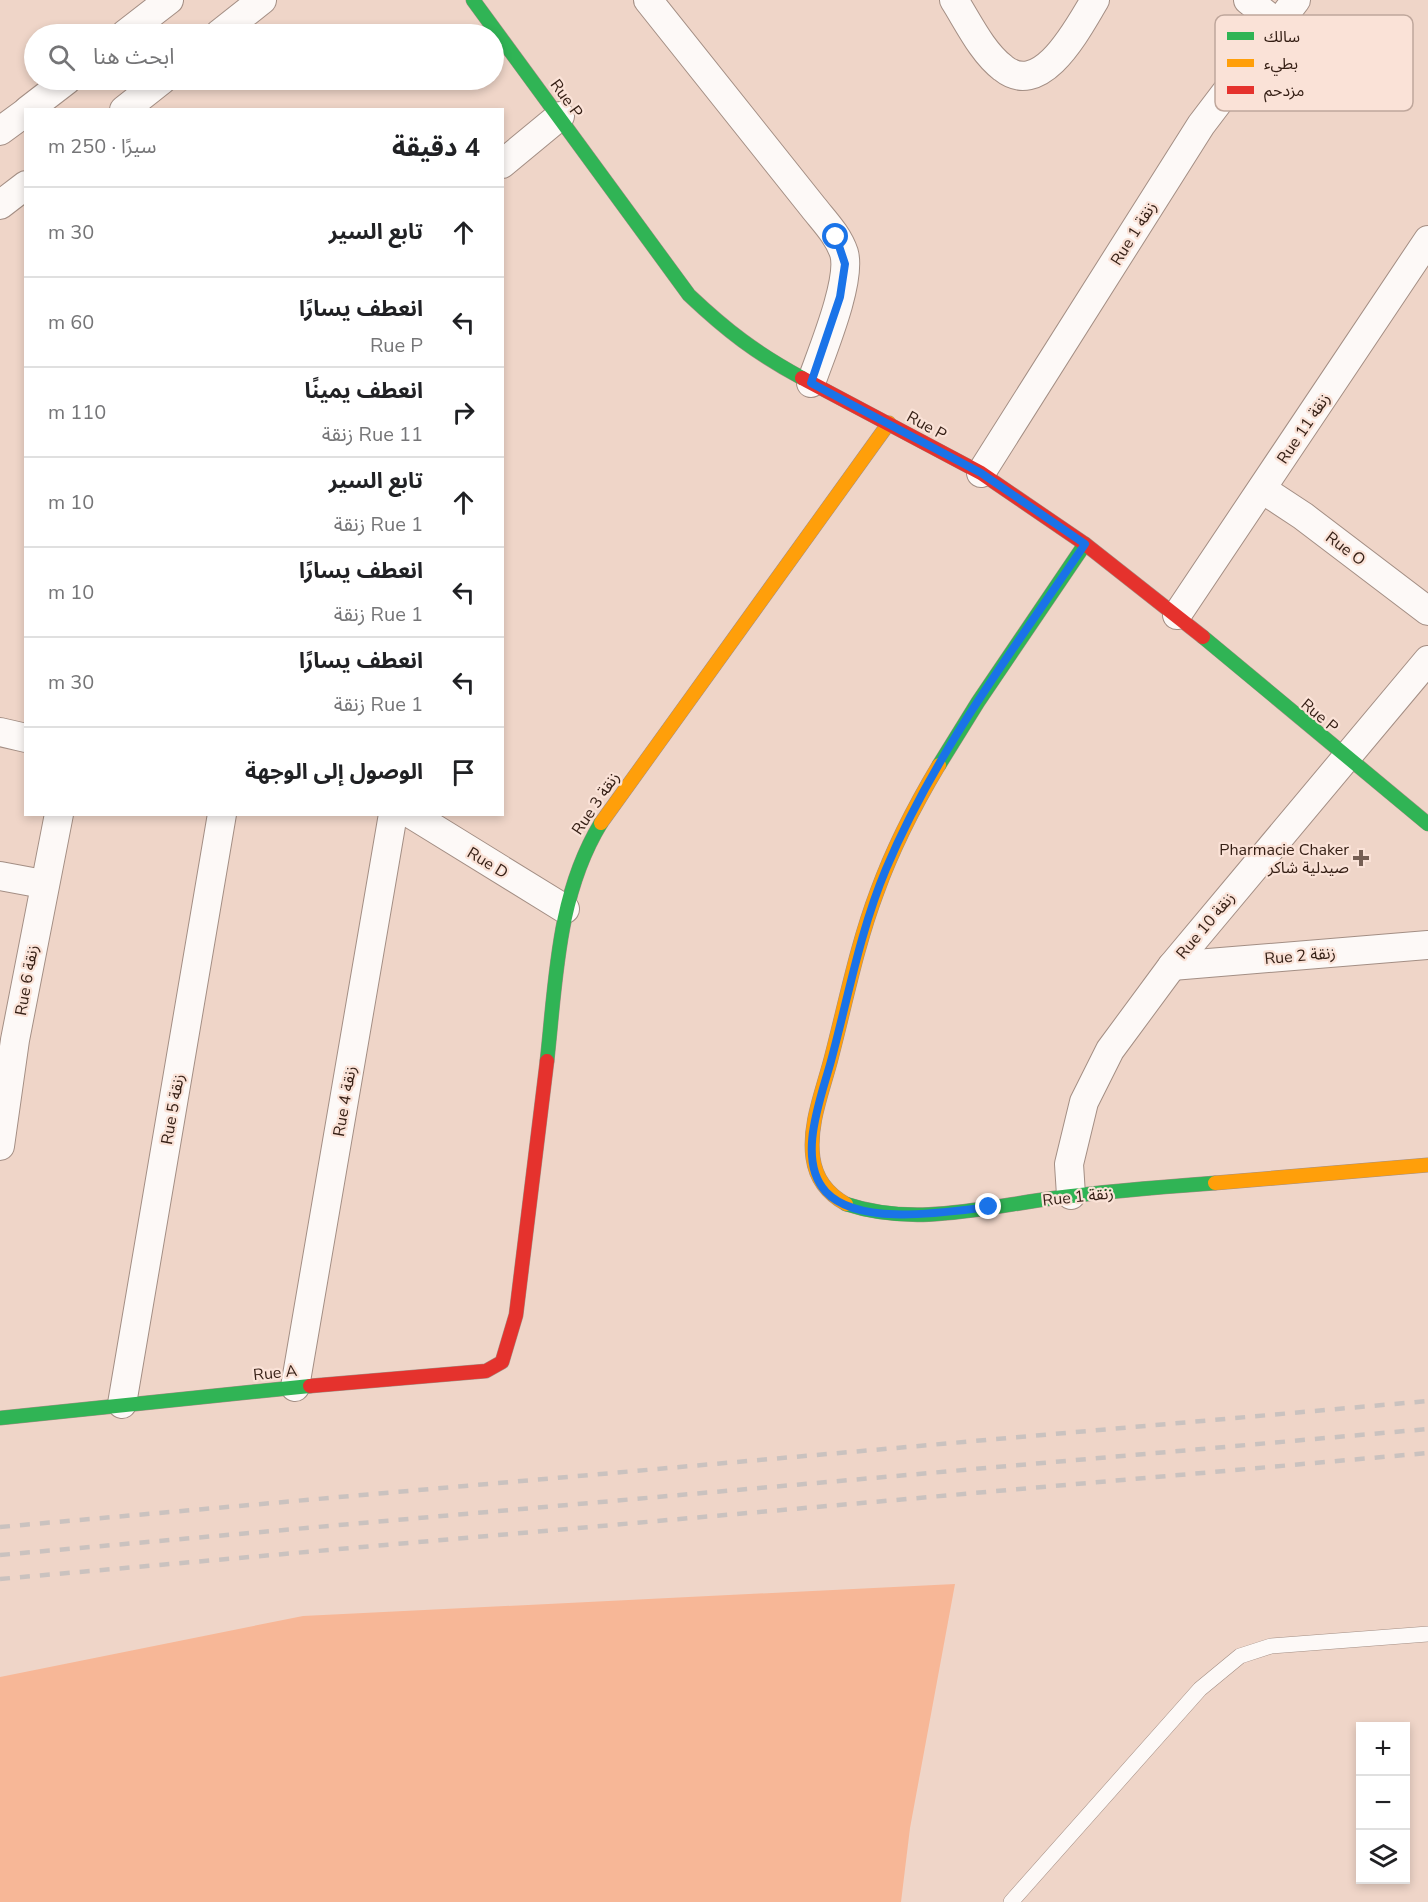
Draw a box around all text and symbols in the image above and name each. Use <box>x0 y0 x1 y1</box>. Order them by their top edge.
legend <box>1215 15 1413 111</box>
search box <box>24 24 504 90</box>
text: سالك <box>1264 26 1300 48</box>
icon: search <box>45 41 78 74</box>
text: ابحث هنا <box>93 42 174 72</box>
text: بطيء <box>1264 53 1298 76</box>
street label: Rue P <box>545 75 588 122</box>
text: مزدحم <box>1264 80 1304 103</box>
text: 4 دقيقة <box>392 130 480 165</box>
text: سيرًا · 250 m <box>48 133 156 160</box>
street label: Rue 1 زنقة <box>1106 197 1162 270</box>
icon: ahead <box>447 216 480 249</box>
text: تابع السير <box>329 217 423 247</box>
text: 30 m <box>48 219 94 246</box>
route start <box>822 223 848 249</box>
text: انعطف يسارًا <box>299 294 423 324</box>
icon: left <box>447 306 480 339</box>
text: 60 m <box>48 309 94 336</box>
text: Rue P <box>370 332 423 359</box>
text: انعطف يمينًا <box>305 376 423 406</box>
street label: Rue 11 زنقة <box>1272 389 1336 468</box>
icon: right <box>447 396 480 429</box>
text: 110 m <box>48 399 106 426</box>
street label: Rue P <box>903 406 950 446</box>
text: Rue 11 زنقة <box>322 421 423 448</box>
text: تابع السير <box>329 466 423 496</box>
icon: ahead <box>447 486 480 519</box>
text: 10 m <box>48 489 94 516</box>
text: Rue 1 زنقة <box>334 511 423 538</box>
street label: Rue O <box>1321 527 1370 571</box>
text: انعطف يسارًا <box>299 556 423 586</box>
icon: left <box>447 576 480 609</box>
text: 10 m <box>48 579 94 606</box>
text: Rue 1 زنقة <box>334 601 423 628</box>
text: انعطف يسارًا <box>299 646 423 676</box>
icon: left <box>447 666 480 699</box>
text: 30 m <box>48 669 94 696</box>
text: Rue 1 زنقة <box>334 691 423 718</box>
street label: Rue P <box>1296 694 1343 738</box>
icon: arrive <box>447 756 480 789</box>
text: الوصول إلى الوجهة <box>245 757 423 787</box>
street label: Rue 3 زنقة <box>567 768 625 839</box>
place label: Pharmacie Chaker صيدلية شاكر <box>1219 839 1349 879</box>
street label: Rue D <box>463 842 512 884</box>
marker: Pharmacie Chaker صيدلية شاكر <box>1354 851 1368 865</box>
street label: Rue 10 زنقة <box>1171 888 1240 964</box>
street label: Rue 2 زنقة <box>1264 942 1337 970</box>
street label: Rue 6 زنقة <box>10 943 44 1017</box>
street label: Rue 4 زنقة <box>328 1064 362 1138</box>
street label: Rue 5 زنقة <box>156 1072 190 1146</box>
street label: Rue 1 زنقة <box>1041 1182 1115 1212</box>
route end <box>975 1193 1001 1219</box>
street label: Rue A <box>252 1360 298 1386</box>
map controls <box>1356 1722 1410 1884</box>
button: + <box>1356 1722 1410 1776</box>
button: − <box>1356 1776 1410 1830</box>
button: layers <box>1356 1830 1410 1884</box>

